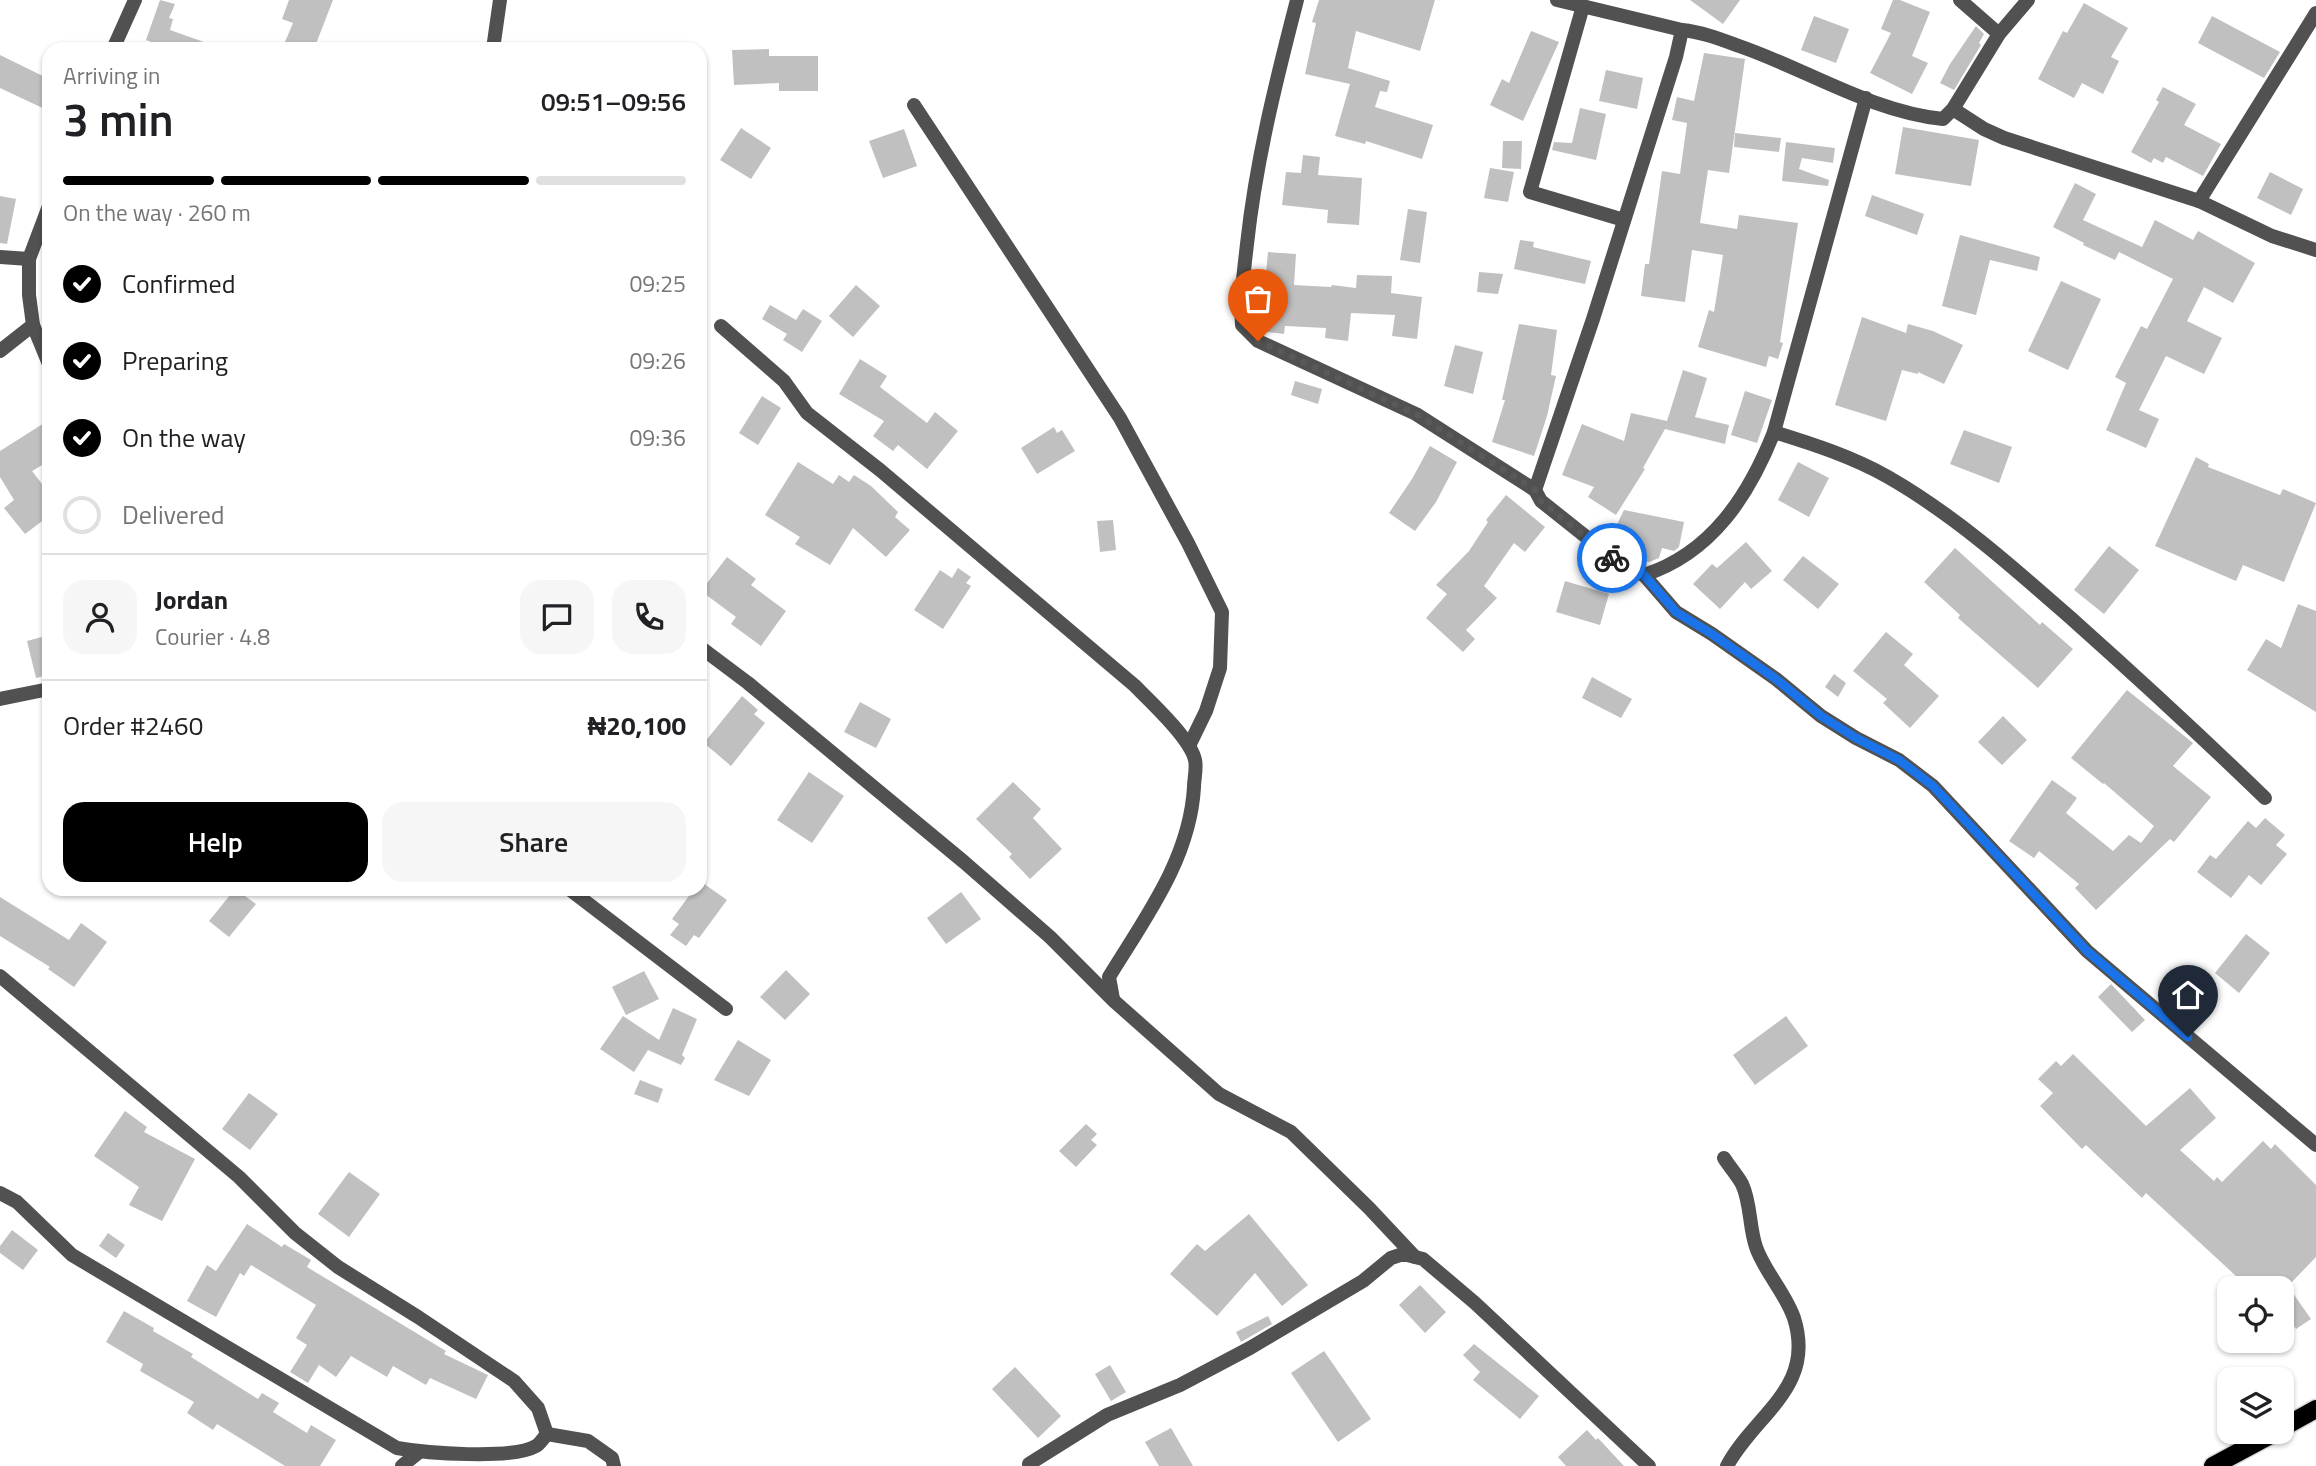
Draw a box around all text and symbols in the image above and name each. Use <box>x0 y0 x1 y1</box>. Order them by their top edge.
text: Arriving in <box>63 58 160 93</box>
text: 09:51–09:56 <box>541 82 686 121</box>
text: 3 min <box>63 84 174 154</box>
text: On the way · 260 m <box>63 195 251 230</box>
text: Confirmed <box>122 264 236 303</box>
icon: check <box>63 265 101 303</box>
text: 09:25 <box>629 266 686 301</box>
pin <box>1228 269 1288 341</box>
icon: bag <box>1239 280 1277 318</box>
text: Preparing <box>122 341 228 380</box>
icon: check <box>63 342 101 380</box>
text: 09:26 <box>629 343 686 378</box>
text: On the way <box>122 418 246 457</box>
icon: check <box>63 419 101 457</box>
text: 09:36 <box>629 420 686 455</box>
text: Delivered <box>122 495 225 534</box>
courier <box>1577 523 1647 593</box>
icon: bike <box>1593 539 1631 577</box>
button: person <box>63 580 137 654</box>
text: Jordan <box>155 580 228 619</box>
button: chat <box>520 580 594 654</box>
button: phone <box>612 580 686 654</box>
text: Courier · 4.8 <box>155 619 270 654</box>
text: Order #2460 <box>63 706 203 745</box>
text: ₦20,100 <box>588 706 686 745</box>
button: Help <box>63 802 368 882</box>
button: Share <box>382 802 686 882</box>
pin <box>2158 965 2218 1037</box>
icon: home <box>2169 976 2207 1014</box>
map controls <box>2217 1276 2294 1444</box>
button: locate <box>2217 1276 2294 1353</box>
button: layers <box>2217 1367 2294 1444</box>

